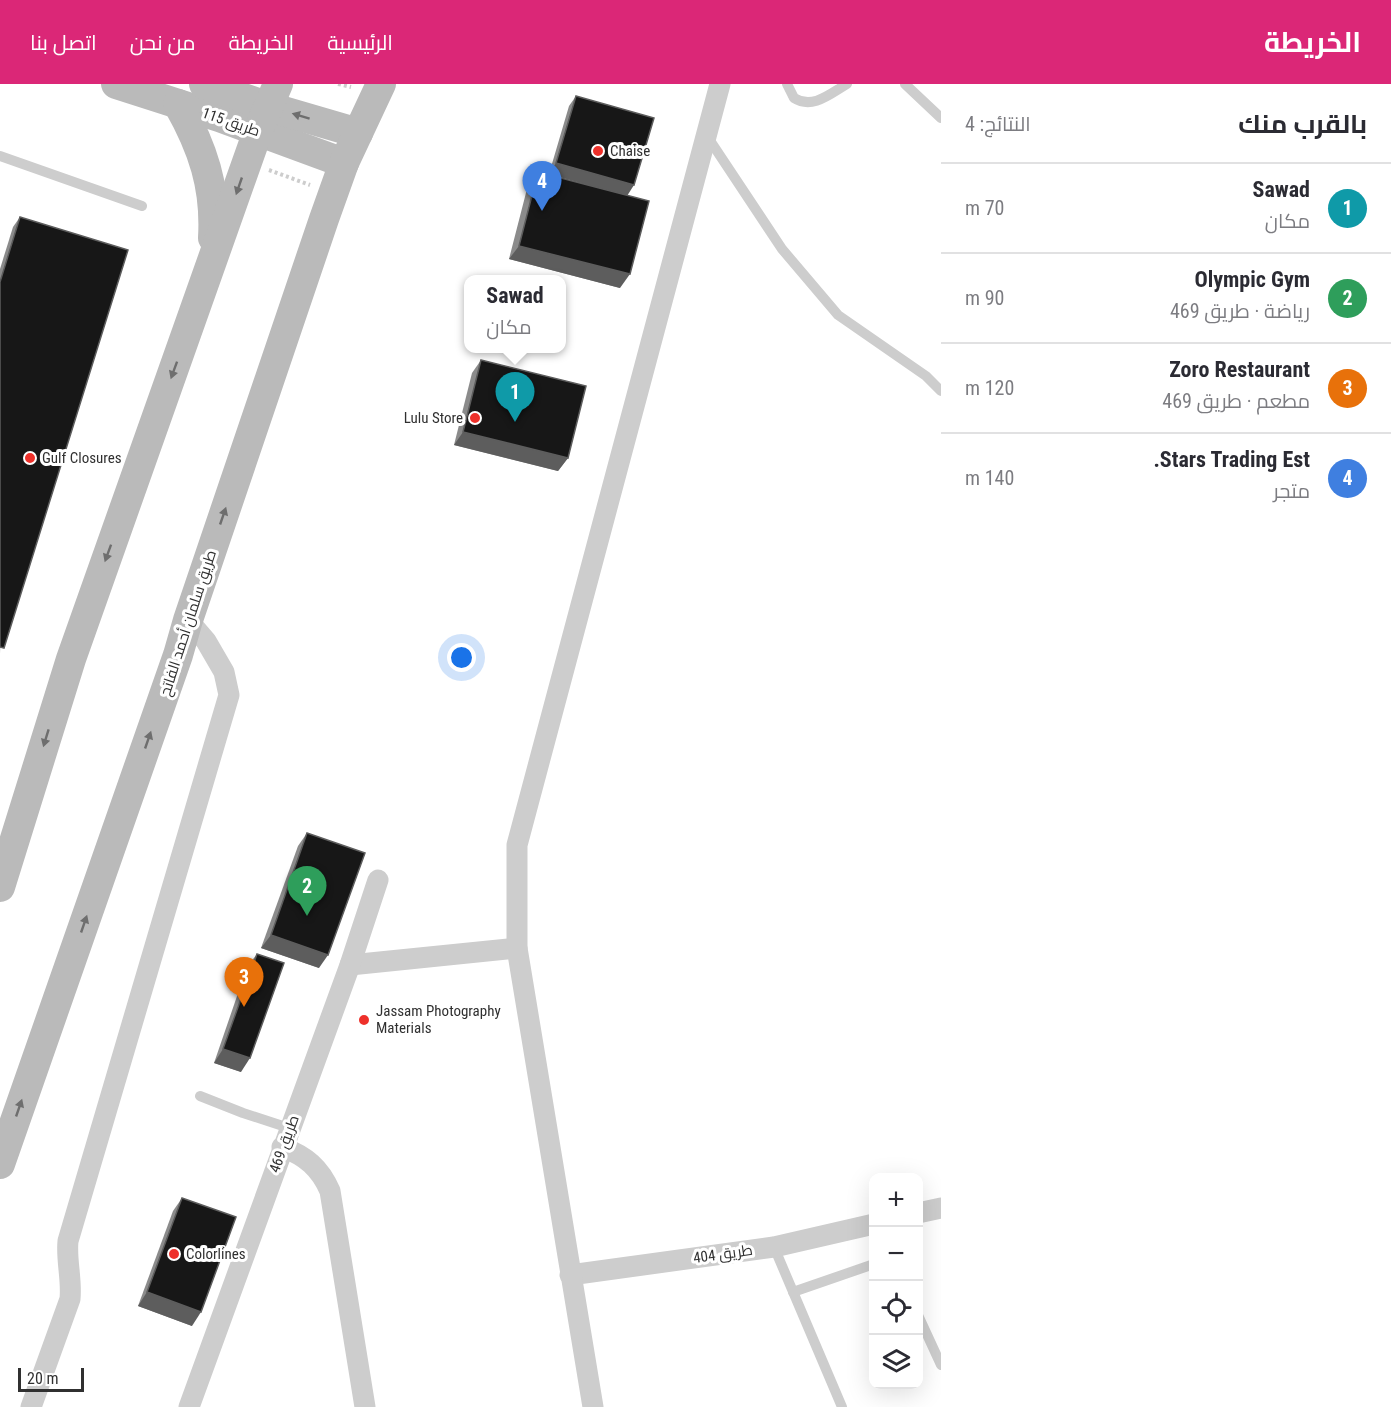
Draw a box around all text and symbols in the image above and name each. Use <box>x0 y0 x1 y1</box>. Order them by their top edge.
text: الخريطة <box>1264 26 1361 59</box>
text: اتصل بنا <box>30 31 97 55</box>
text: من نحن <box>130 31 196 55</box>
text: الخريطة <box>229 31 294 55</box>
text: الرئيسية <box>327 31 393 55</box>
street label: طريق 115 <box>199 104 262 141</box>
text: بالقرب منك <box>1238 109 1367 139</box>
one-way arrow <box>292 111 310 120</box>
text: النتائج: 4 <box>965 112 1031 136</box>
place label: Chaise <box>610 142 650 160</box>
marker: Chaise <box>591 144 605 158</box>
pin: 4 <box>522 162 562 211</box>
one-way arrow <box>233 177 243 195</box>
text: Sawad <box>1253 177 1310 202</box>
text: 70 m <box>965 196 1004 220</box>
text: 1 <box>1342 196 1353 220</box>
text: مكان <box>1265 209 1310 233</box>
text: Olympic Gym <box>1194 267 1310 292</box>
popup <box>464 275 566 353</box>
text: Sawad <box>486 283 544 308</box>
text: 90 m <box>965 286 1004 310</box>
text: 2 <box>1342 286 1353 310</box>
text: رياضة · طريق 469 <box>1170 299 1310 323</box>
text: مكان <box>486 315 532 339</box>
text: Zoro Restaurant <box>1169 357 1310 382</box>
one-way arrow <box>168 361 178 379</box>
pin: 1 <box>496 372 534 422</box>
text: 120 m <box>965 376 1014 400</box>
text: 3 <box>1342 376 1353 400</box>
text: مطعم · طريق 469 <box>1162 389 1310 413</box>
place label: Lulu Store <box>404 409 463 427</box>
marker: Lulu Store <box>468 411 482 425</box>
text: Stars Trading Est. <box>1153 447 1310 472</box>
place label: Gulf Closures <box>42 449 122 467</box>
marker: Gulf Closures <box>23 451 37 465</box>
text: 140 m <box>965 466 1014 490</box>
text: 4 <box>1342 466 1353 490</box>
text: متجر <box>1273 479 1310 503</box>
one-way arrow <box>219 507 229 525</box>
one-way arrow <box>103 545 113 563</box>
street label: طريق سلمان أحمد الفاتح <box>155 548 222 699</box>
your location <box>447 643 476 672</box>
one-way arrow <box>41 729 50 747</box>
one-way arrow <box>144 731 154 749</box>
pin: 2 <box>288 866 326 916</box>
one-way arrow <box>79 915 89 933</box>
pin: 3 <box>224 958 264 1007</box>
place label: Jassam Photography Materials <box>376 1002 501 1037</box>
marker: Jassam Photography Materials <box>357 1013 371 1027</box>
one-way arrow <box>15 1099 25 1117</box>
street label: طريق 469 <box>265 1113 304 1176</box>
map controls <box>869 1173 923 1389</box>
button: + <box>869 1173 923 1227</box>
button: − <box>869 1227 923 1281</box>
street label: طريق 404 <box>692 1241 754 1268</box>
place label: Colorlines <box>186 1245 246 1263</box>
marker: Colorlines <box>167 1247 181 1261</box>
button: locate <box>869 1281 923 1335</box>
button: layers <box>869 1335 923 1389</box>
scale bar <box>18 1365 84 1392</box>
text: 20 m <box>27 1369 59 1388</box>

